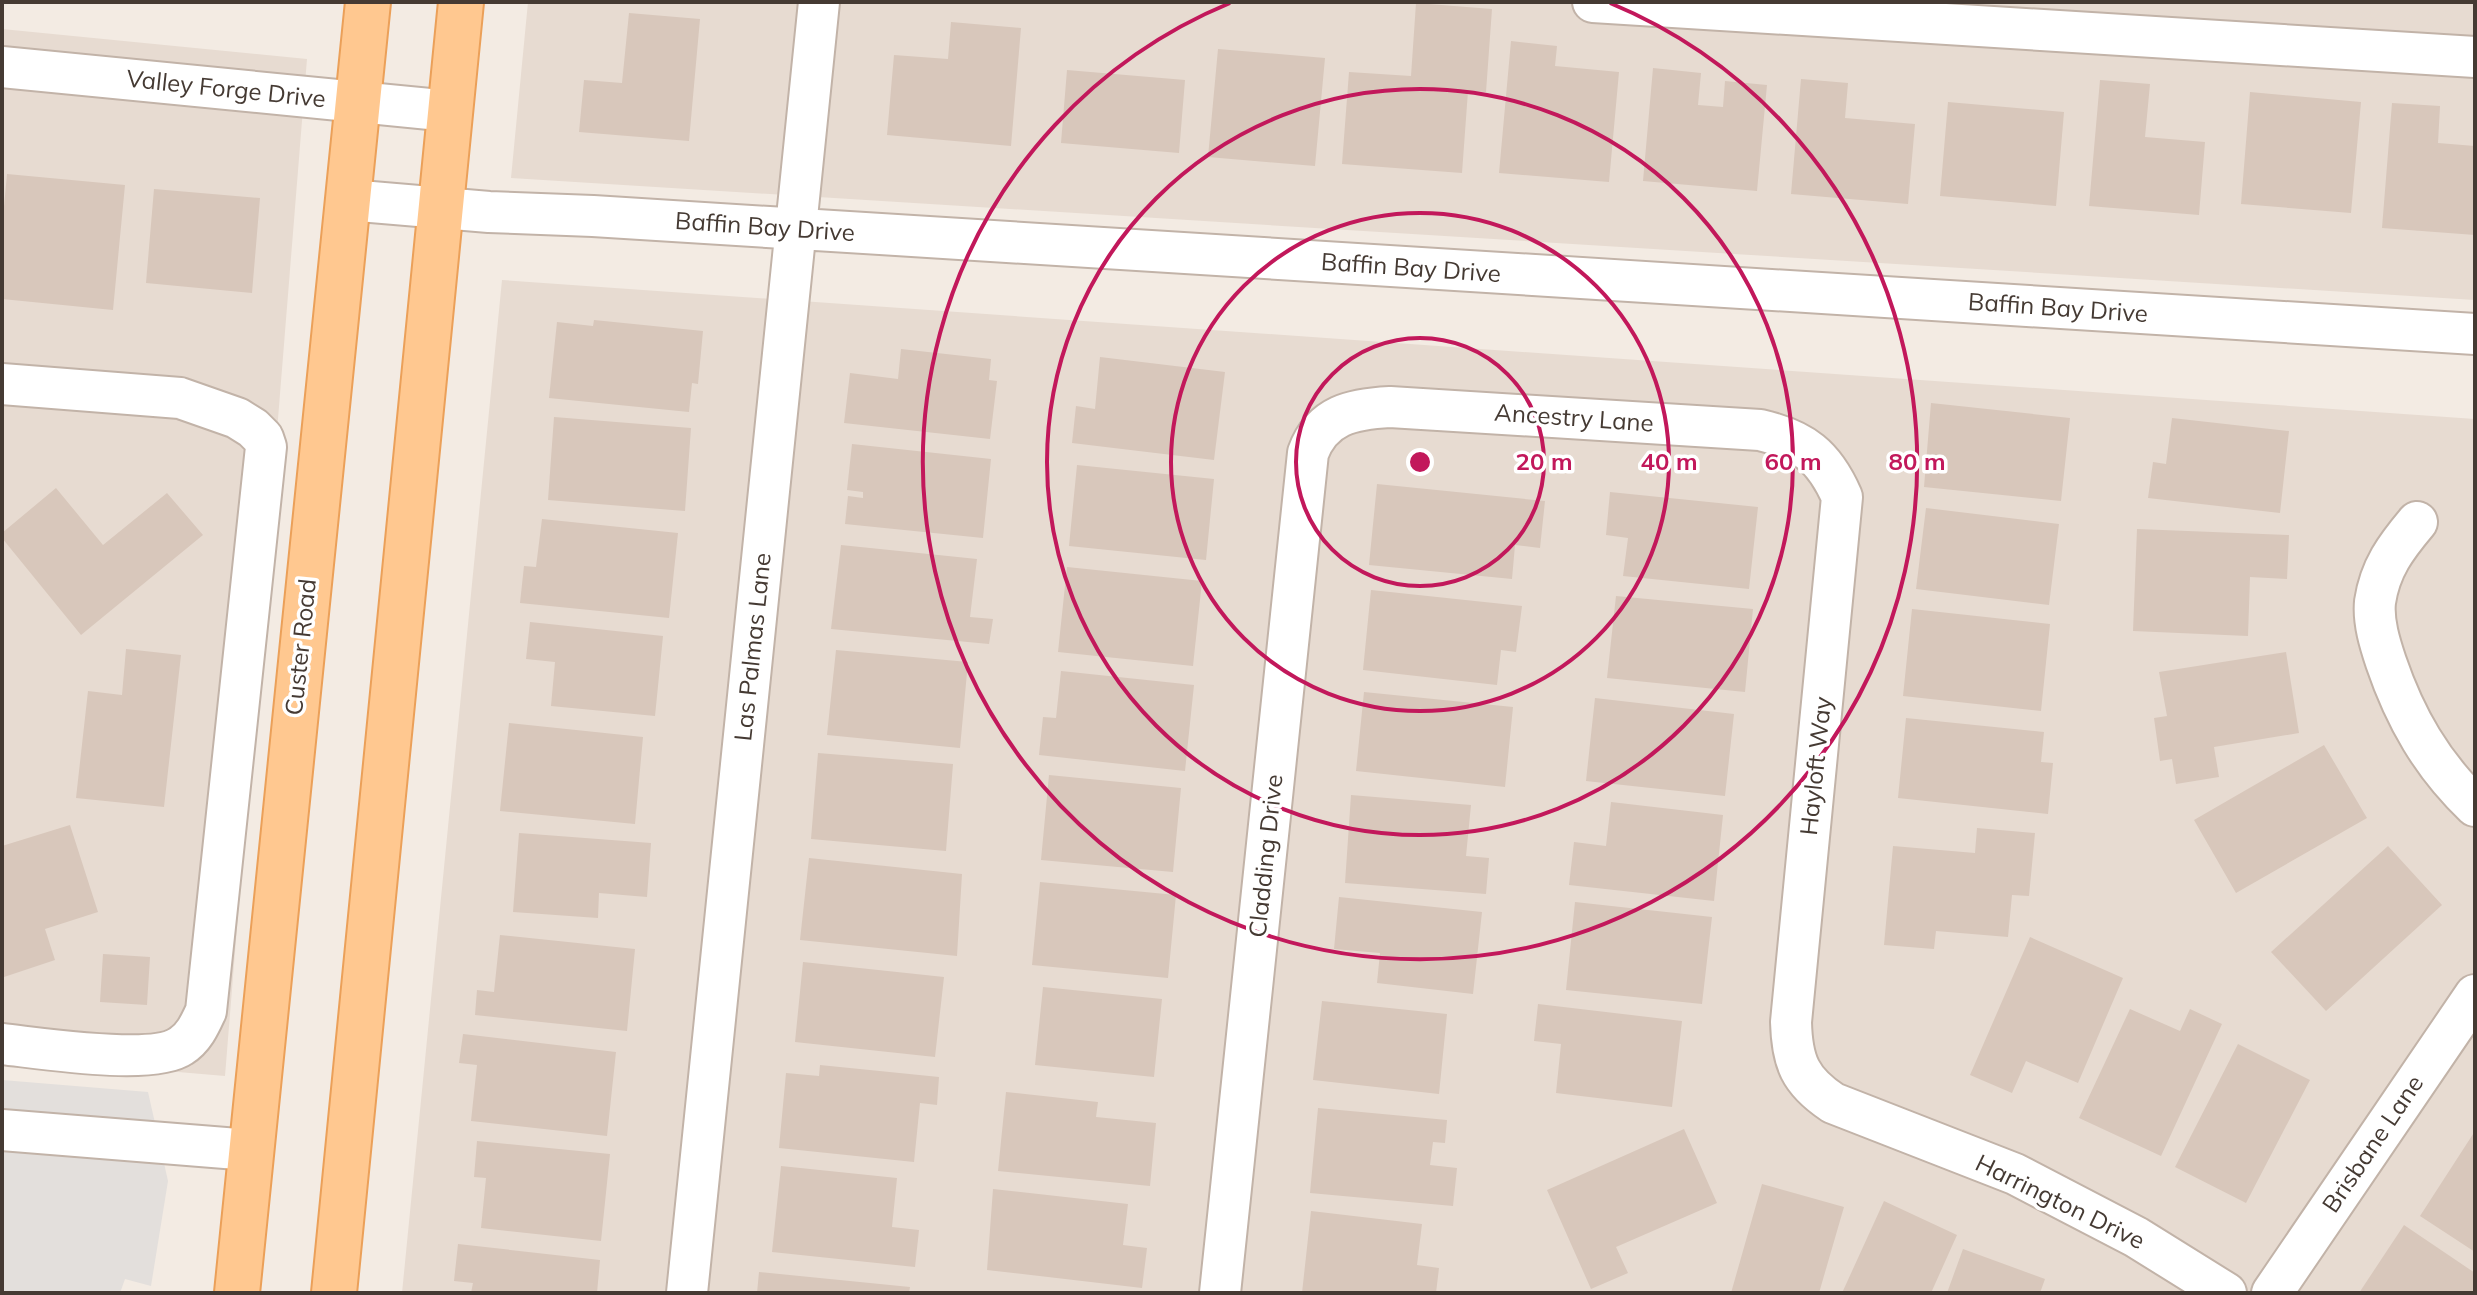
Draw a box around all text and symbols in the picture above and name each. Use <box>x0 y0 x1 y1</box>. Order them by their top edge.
street label: Valley Forge Drive <box>125 63 327 113</box>
street label: Baffin Bay Drive <box>674 205 856 247</box>
street label: Baffin Bay Drive <box>1320 246 1502 288</box>
street label: Baffin Bay Drive <box>1967 286 2149 328</box>
street label: Ancestry Lane <box>1493 396 1655 438</box>
text: 20 m <box>1516 446 1572 476</box>
text: 40 m <box>1641 446 1697 476</box>
text: 60 m <box>1765 446 1821 476</box>
text: 80 m <box>1889 446 1945 476</box>
centre of rings <box>1406 448 1434 476</box>
street label: Las Palmas Lane <box>727 551 777 742</box>
street label: Custer Road <box>278 577 322 717</box>
street label: Hayloft Way <box>1793 695 1837 837</box>
street label: Cladding Drive <box>1242 773 1288 939</box>
street label: Brisbane Lane <box>2315 1069 2429 1218</box>
street label: Harrington Drive <box>1971 1147 2150 1255</box>

